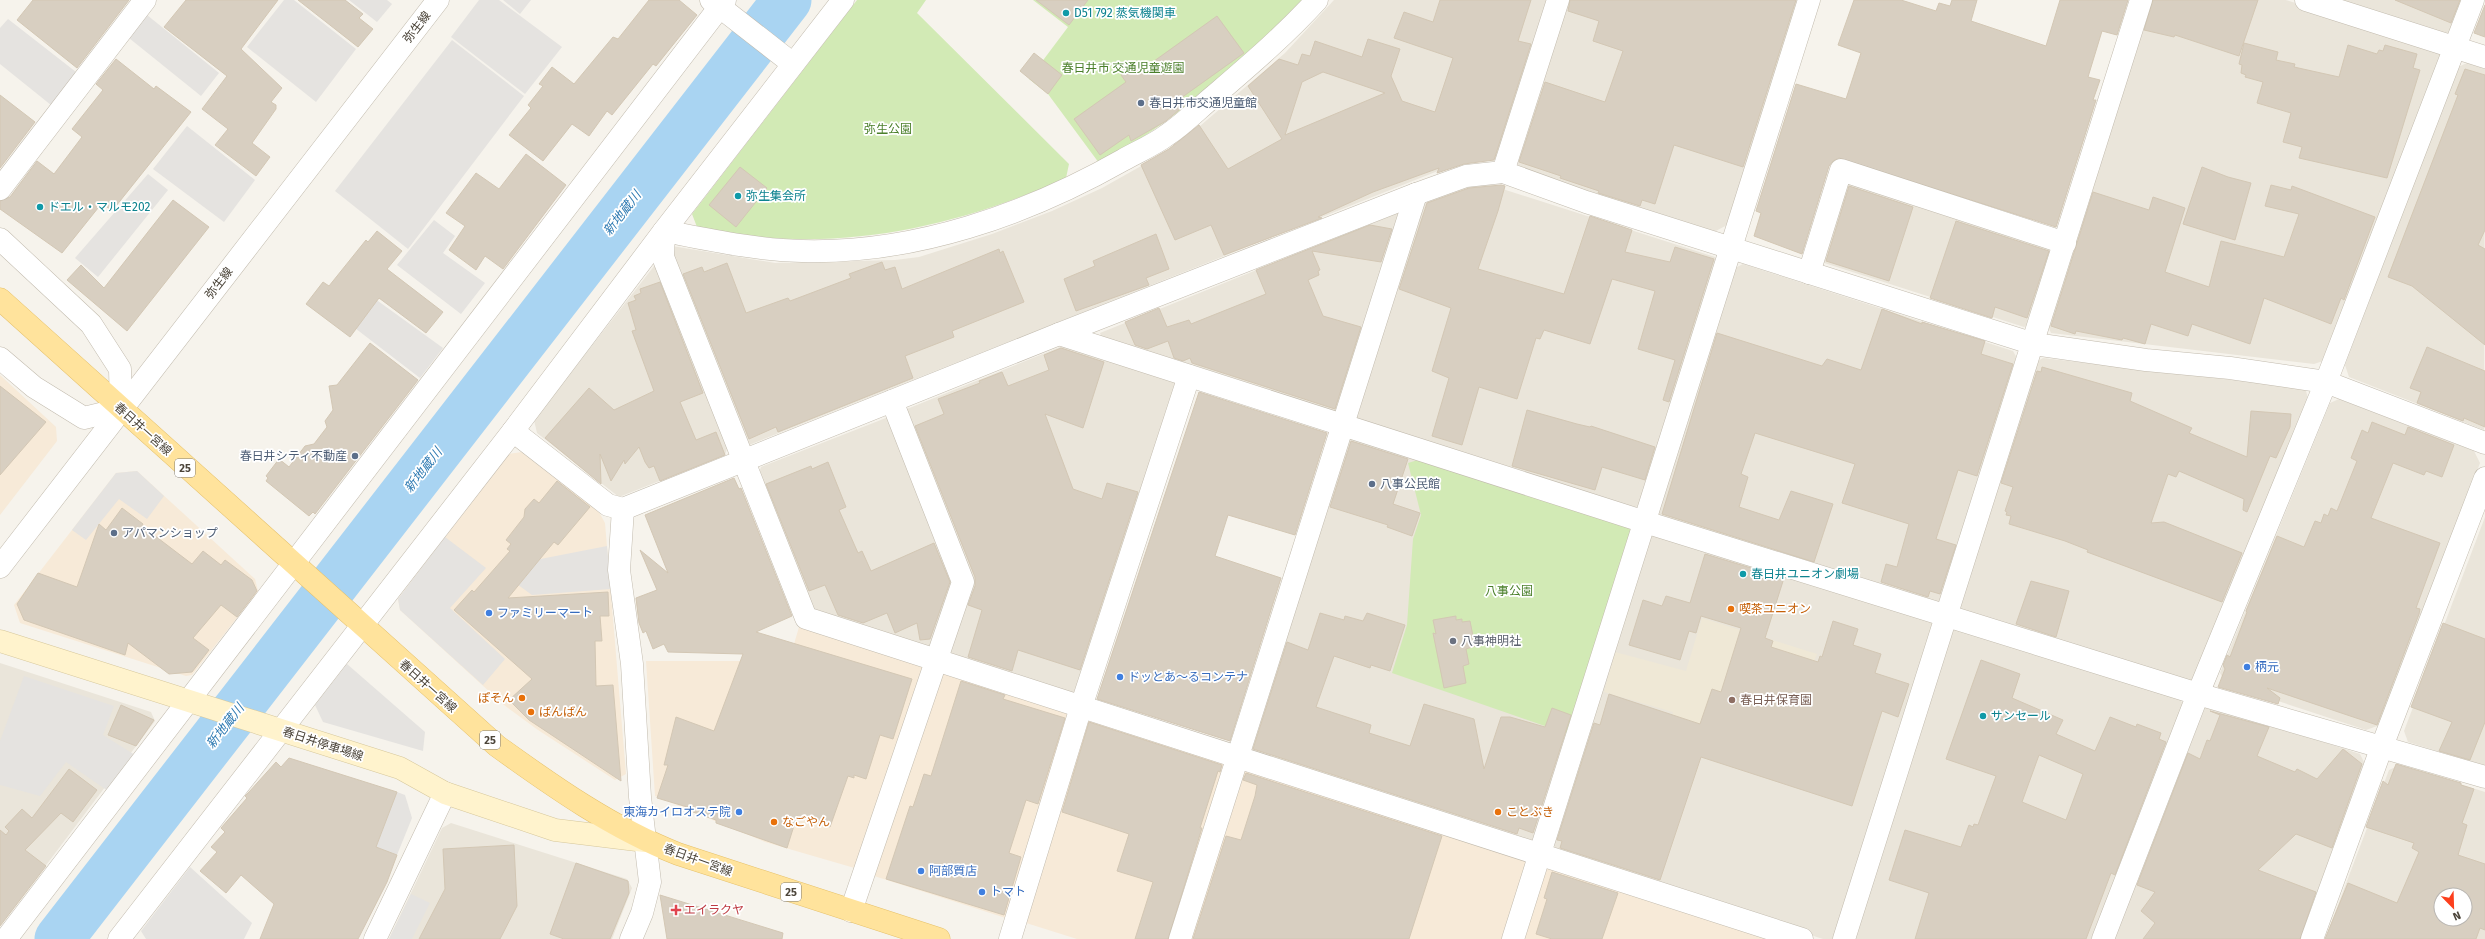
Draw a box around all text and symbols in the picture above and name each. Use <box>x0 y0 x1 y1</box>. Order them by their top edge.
place label: D51 792 蒸気機関車 <box>1074 6 1176 20</box>
marker: D51 792 蒸気機関車 <box>1061 8 1071 18</box>
street label: 弥生線 <box>400 9 434 45</box>
park label: 春日井市 交通児童遊園 <box>1061 61 1185 75</box>
place label: 春日井市交通児童館 <box>1149 96 1257 110</box>
marker: 春日井市交通児童館 <box>1136 98 1146 108</box>
park label: 弥生公園 <box>864 122 912 136</box>
water label: 新地蔵川 <box>600 186 645 238</box>
place label: 弥生集会所 <box>746 189 806 203</box>
marker: 弥生集会所 <box>733 191 743 201</box>
place label: ドエル・マルモ202 <box>48 200 150 214</box>
marker: ドエル・マルモ202 <box>35 202 45 212</box>
street label: 弥生線 <box>202 265 236 301</box>
street label: 春日井一宮線 <box>112 400 174 458</box>
water label: 新地蔵川 <box>401 443 446 495</box>
place label: 春日井シティ不動産 <box>240 449 347 463</box>
marker: 春日井シティ不動産 <box>350 451 360 461</box>
road number: 25 <box>175 459 195 477</box>
place label: 八事公民館 <box>1380 477 1440 491</box>
marker: 八事公民館 <box>1367 479 1377 489</box>
place label: アパマンショップ <box>122 526 218 540</box>
marker: アパマンショップ <box>109 528 119 538</box>
place label: 春日井ユニオン劇場 <box>1751 567 1859 581</box>
marker: 春日井ユニオン劇場 <box>1738 569 1748 579</box>
park label: 八事公園 <box>1485 584 1533 598</box>
place label: 喫茶ユニオン <box>1739 602 1811 616</box>
marker: 喫茶ユニオン <box>1726 604 1736 614</box>
place label: ファミリーマート <box>497 606 593 620</box>
marker: ファミリーマート <box>484 608 494 618</box>
place label: 八事神明社 <box>1461 634 1521 648</box>
marker: 八事神明社 <box>1448 636 1458 646</box>
street label: 春日井一宮線 <box>397 657 459 715</box>
place label: 柄元 <box>2255 660 2279 674</box>
marker: 柄元 <box>2242 662 2252 672</box>
place label: ドッとあ〜るコンテナ <box>1128 670 1248 684</box>
marker: ドッとあ〜るコンテナ <box>1115 672 1125 682</box>
place label: ぽそん <box>478 691 514 705</box>
marker: ぽそん <box>517 693 527 703</box>
place label: 春日井保育園 <box>1740 693 1812 707</box>
marker: 春日井保育園 <box>1727 695 1737 705</box>
water label: 新地蔵川 <box>203 699 248 751</box>
place label: ばんばん <box>539 705 587 719</box>
marker: ばんばん <box>526 707 536 717</box>
place label: サンセール <box>1991 709 2051 723</box>
marker: サンセール <box>1978 711 1988 721</box>
street label: 春日井停車場線 <box>281 724 365 764</box>
road number: 25 <box>480 731 500 749</box>
place label: 東海カイロオステ院 <box>623 805 731 819</box>
place label: ことぶき <box>1506 805 1554 819</box>
marker: 東海カイロオステ院 <box>734 807 744 817</box>
marker: ことぶき <box>1493 807 1503 817</box>
place label: なごやん <box>782 815 830 829</box>
marker: なごやん <box>769 817 779 827</box>
street label: 春日井一宮線 <box>662 841 734 879</box>
place label: 阿部質店 <box>929 864 977 878</box>
marker: 阿部質店 <box>916 866 926 876</box>
road number: 25 <box>781 883 801 901</box>
place label: トマト <box>990 885 1026 899</box>
marker: トマト <box>977 887 987 897</box>
north arrow <box>2433 887 2473 927</box>
place label: エイラクヤ <box>684 903 744 917</box>
marker: エイラクヤ <box>671 905 681 915</box>
text: N <box>2451 908 2463 923</box>

